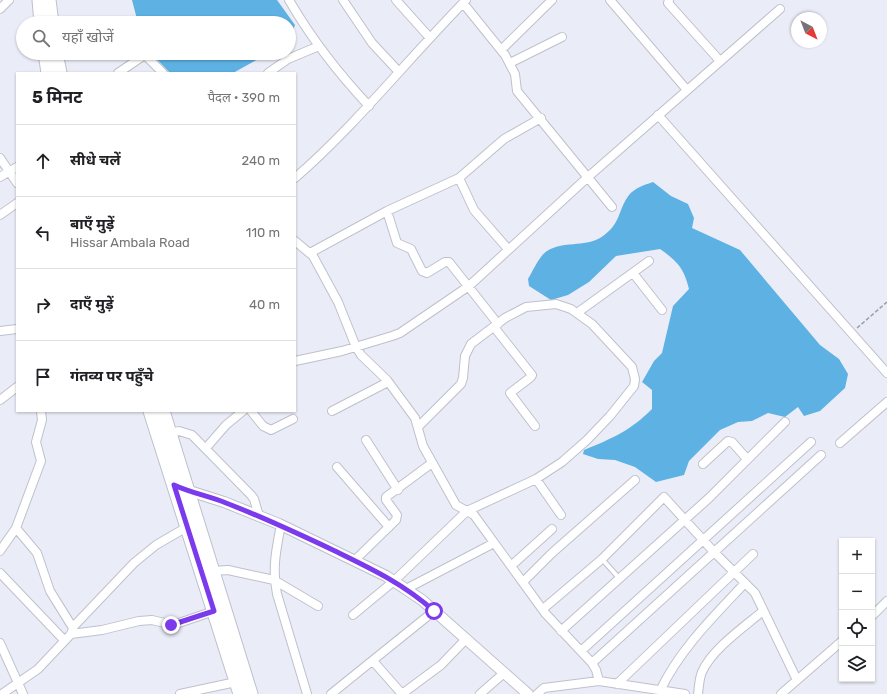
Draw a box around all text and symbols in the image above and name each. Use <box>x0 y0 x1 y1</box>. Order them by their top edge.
north arrow <box>791 12 827 48</box>
search box <box>16 16 296 60</box>
icon: search <box>30 27 52 49</box>
text: यहाँ खोजें <box>62 28 114 46</box>
text: 5 मिनट <box>32 87 82 107</box>
text: पैदल · 390 m <box>208 90 280 105</box>
icon: ahead <box>32 150 54 172</box>
text: सीधे चलें <box>70 151 120 169</box>
text: 240 m <box>241 153 280 168</box>
text: बाएँ मुड़ें <box>70 215 114 233</box>
icon: left <box>32 222 54 244</box>
text: 110 m <box>246 225 280 240</box>
text: Hissar Ambala Road <box>70 235 190 250</box>
icon: right <box>32 294 54 316</box>
text: दाएँ मुड़ें <box>70 295 113 313</box>
text: 40 m <box>249 297 280 312</box>
icon: arrive <box>32 366 54 388</box>
text: गंतव्य पर पहुँचे <box>70 367 154 385</box>
map controls <box>839 538 875 682</box>
button: + <box>839 538 875 574</box>
button: − <box>839 574 875 610</box>
route start <box>425 602 443 620</box>
button: locate <box>839 610 875 646</box>
route end <box>162 616 180 634</box>
button: layers <box>839 646 875 682</box>

